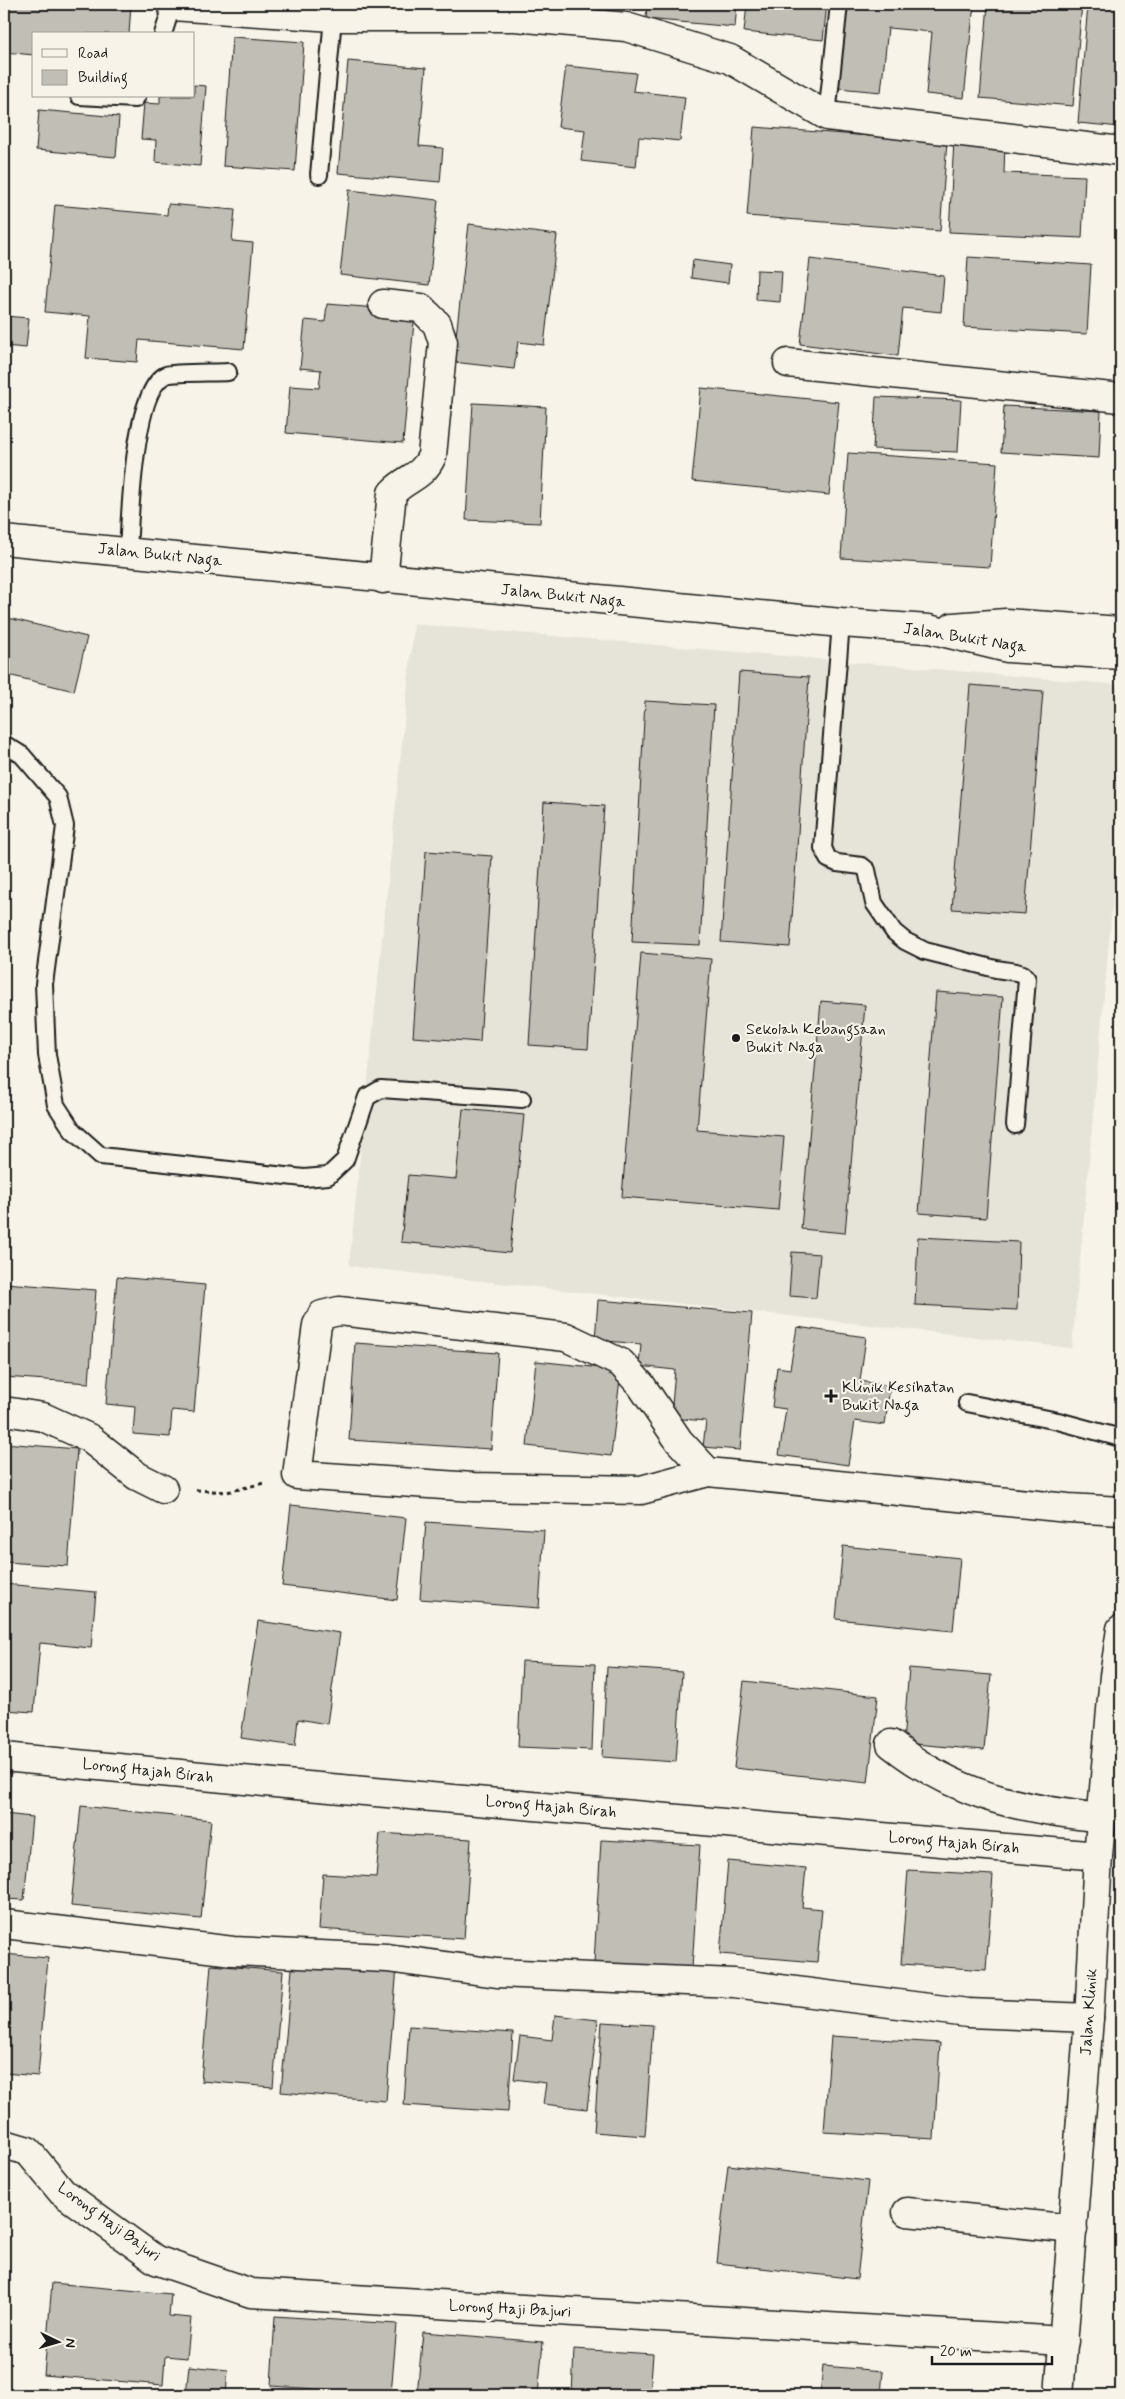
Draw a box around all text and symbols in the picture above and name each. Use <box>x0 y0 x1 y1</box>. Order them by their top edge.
legend <box>32 32 195 98</box>
text: Road <box>78 44 108 64</box>
text: Building <box>78 68 128 89</box>
street label: Jalan Bukit Naga <box>97 538 223 573</box>
street label: Jalan Bukit Naga <box>500 579 626 614</box>
street label: Jalan Bukit Naga <box>902 618 1029 659</box>
place label: Sekolah Kebangsaan Bukit Naga <box>746 1019 886 1059</box>
marker: Sekolah Kebangsaan Bukit Naga <box>730 1032 742 1044</box>
place label: Klinik Kesihatan Bukit Naga <box>842 1377 954 1417</box>
marker: Klinik Kesihatan Bukit Naga <box>824 1389 838 1403</box>
street label: Lorong Hajah Birah <box>81 1754 215 1789</box>
street label: Lorong Hajah Birah <box>484 1791 618 1824</box>
street label: Lorong Hajah Birah <box>887 1827 1021 1860</box>
street label: Jalan Klinik <box>1075 1968 1103 2056</box>
street label: Lorong Haji Bajuri <box>53 2177 165 2267</box>
street label: Lorong Haji Bajuri <box>448 2295 572 2324</box>
north arrow <box>32 2316 82 2366</box>
scale bar <box>932 2334 1052 2366</box>
text: N <box>61 2338 79 2348</box>
text: 20 m <box>940 2342 972 2362</box>

